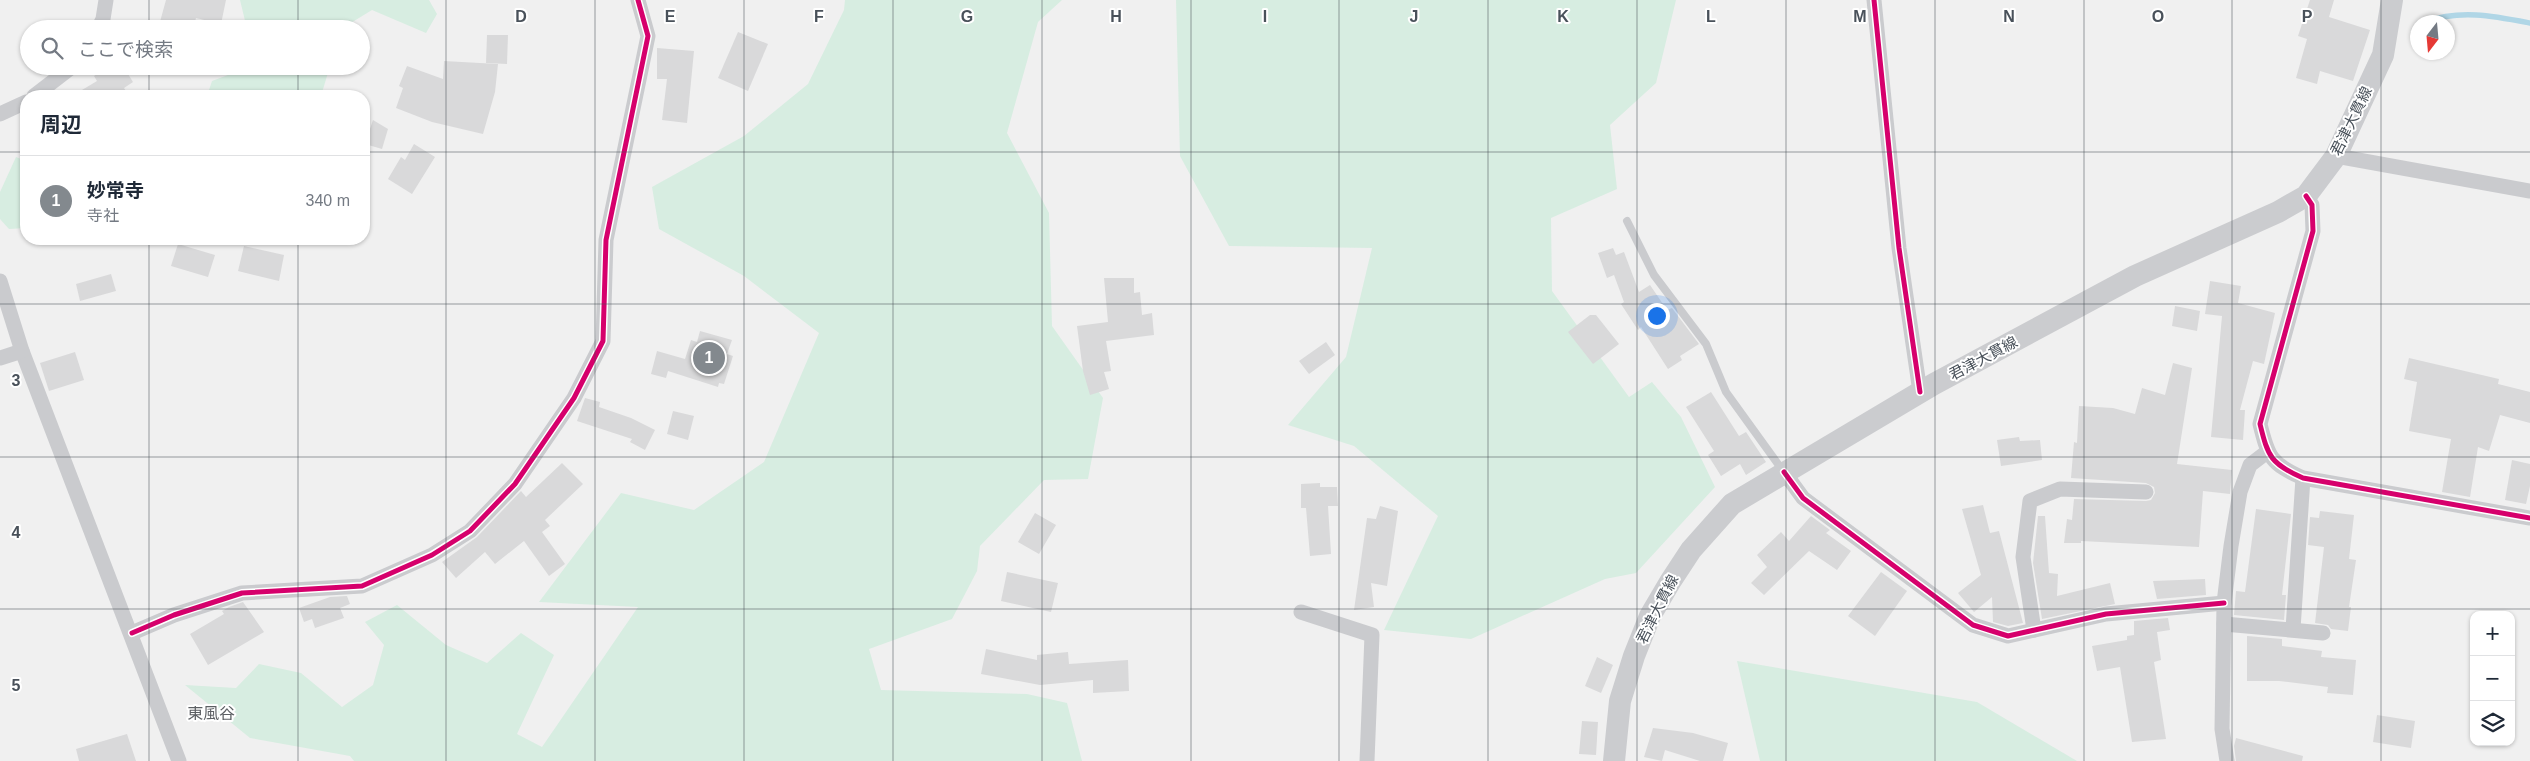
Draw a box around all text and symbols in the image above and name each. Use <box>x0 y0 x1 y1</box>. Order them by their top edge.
text: D <box>515 8 527 25</box>
text: E <box>665 8 676 25</box>
text: F <box>814 8 824 25</box>
text: G <box>961 8 973 25</box>
text: H <box>1110 8 1122 25</box>
text: I <box>1263 8 1267 25</box>
text: J <box>1410 8 1418 25</box>
text: K <box>1557 8 1569 25</box>
text: L <box>1706 8 1716 25</box>
text: M <box>1853 8 1867 25</box>
text: N <box>2003 8 2015 25</box>
text: O <box>2152 8 2164 25</box>
text: P <box>2302 8 2313 25</box>
north arrow <box>2410 15 2455 60</box>
search box <box>20 20 370 75</box>
icon: search <box>38 34 66 62</box>
text: ここで検索 <box>78 39 173 60</box>
street label: 君津大貫線 <box>2327 84 2375 158</box>
text: 周辺 <box>40 113 82 136</box>
text: 妙常寺 <box>87 180 144 201</box>
text: 1 <box>52 192 60 209</box>
text: 340 m <box>306 192 350 209</box>
text: 寺社 <box>87 207 119 224</box>
your location <box>1644 303 1670 329</box>
street label: 君津大貫線 <box>1946 333 2020 383</box>
pin: 1 <box>693 339 725 377</box>
text: 3 <box>12 372 21 389</box>
text: 4 <box>12 524 21 541</box>
street label: 君津大貫線 <box>1632 572 1682 646</box>
map controls <box>2470 611 2515 746</box>
button: + <box>2470 611 2515 656</box>
button: − <box>2470 656 2515 701</box>
text: 5 <box>12 677 21 694</box>
button: layers <box>2470 701 2515 746</box>
district label: 東風谷 <box>187 705 235 722</box>

